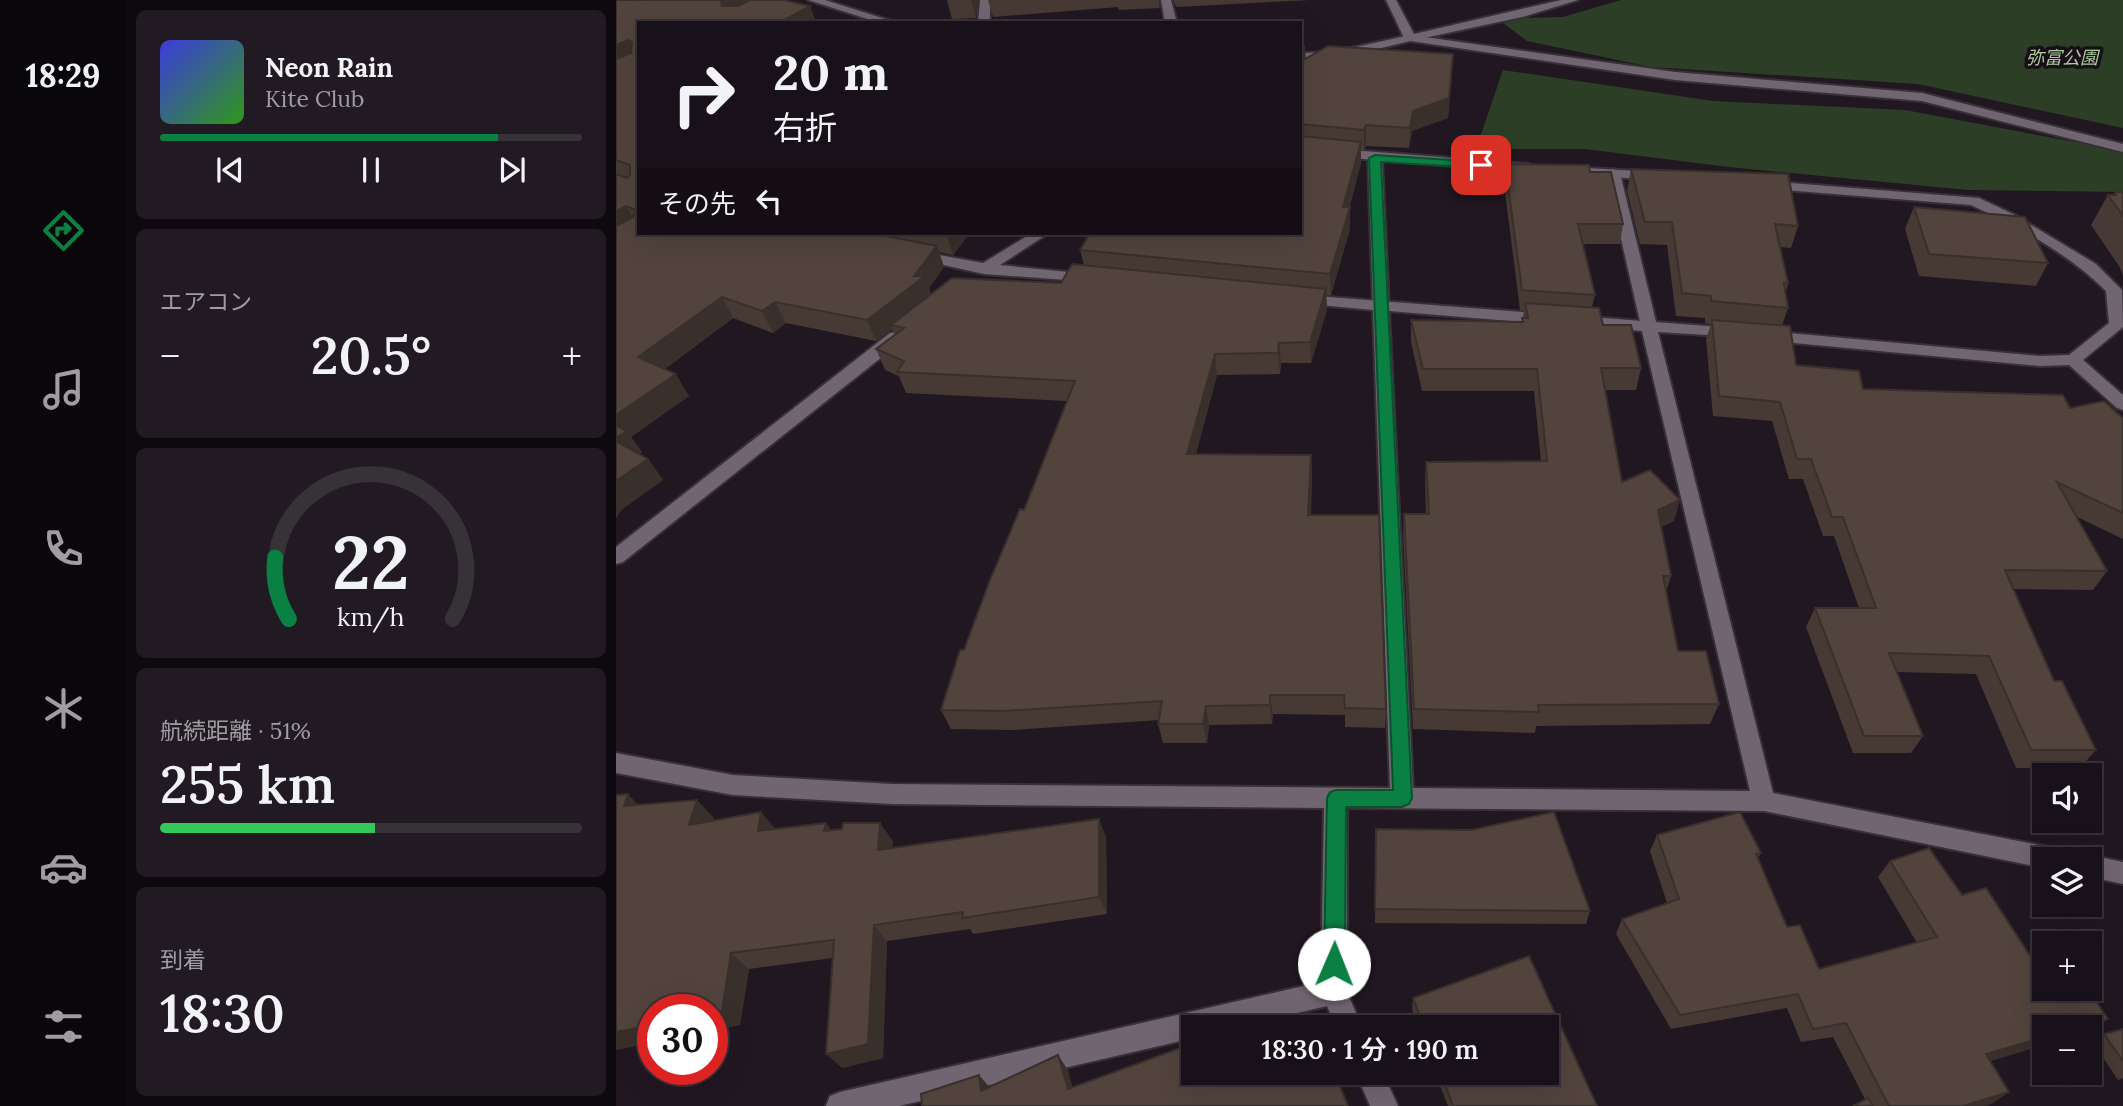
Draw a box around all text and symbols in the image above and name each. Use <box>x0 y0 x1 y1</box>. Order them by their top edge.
text: 20 m <box>773 41 888 103</box>
park label: 弥富公園 <box>2026 46 2101 69</box>
icon: right <box>658 49 749 140</box>
text: Neon Rain <box>265 51 393 84</box>
text: 18:29 <box>26 55 100 96</box>
text: Kite Club <box>265 84 364 113</box>
text: 右折 <box>773 107 837 148</box>
pin <box>1451 135 1511 195</box>
icon: arrive <box>1462 146 1500 184</box>
icon: previous <box>211 151 249 189</box>
icon: pause <box>352 151 390 189</box>
icon: next <box>493 151 531 189</box>
icon: left <box>750 182 788 220</box>
text: その先 <box>658 187 736 220</box>
icon: directions <box>39 206 88 255</box>
text: エアコン <box>160 287 252 316</box>
text: 20.5° <box>311 322 431 388</box>
text: − <box>160 332 180 380</box>
text: + <box>562 332 582 380</box>
icon: music <box>39 365 88 414</box>
text: 22 <box>332 516 410 609</box>
icon: phone <box>39 524 88 573</box>
text: km/h <box>337 601 405 633</box>
icon: climate <box>39 684 88 733</box>
text: 航続距離 · 51% <box>160 716 311 745</box>
text: 255 km <box>160 751 335 817</box>
map controls <box>2032 763 2102 1085</box>
button: sound <box>2032 763 2102 833</box>
icon: car <box>39 843 88 892</box>
button: layers <box>2032 847 2102 917</box>
position arrow <box>1297 927 1371 1001</box>
button: + <box>2032 931 2102 1001</box>
text: 到着 <box>160 945 206 974</box>
text: 18:30 <box>160 980 285 1046</box>
speed limit sign: 30 <box>637 994 728 1085</box>
icon: filters <box>39 1002 88 1051</box>
button: − <box>2032 1015 2102 1085</box>
text: 18:30 · 1 分 · 190 m <box>1261 1033 1479 1066</box>

